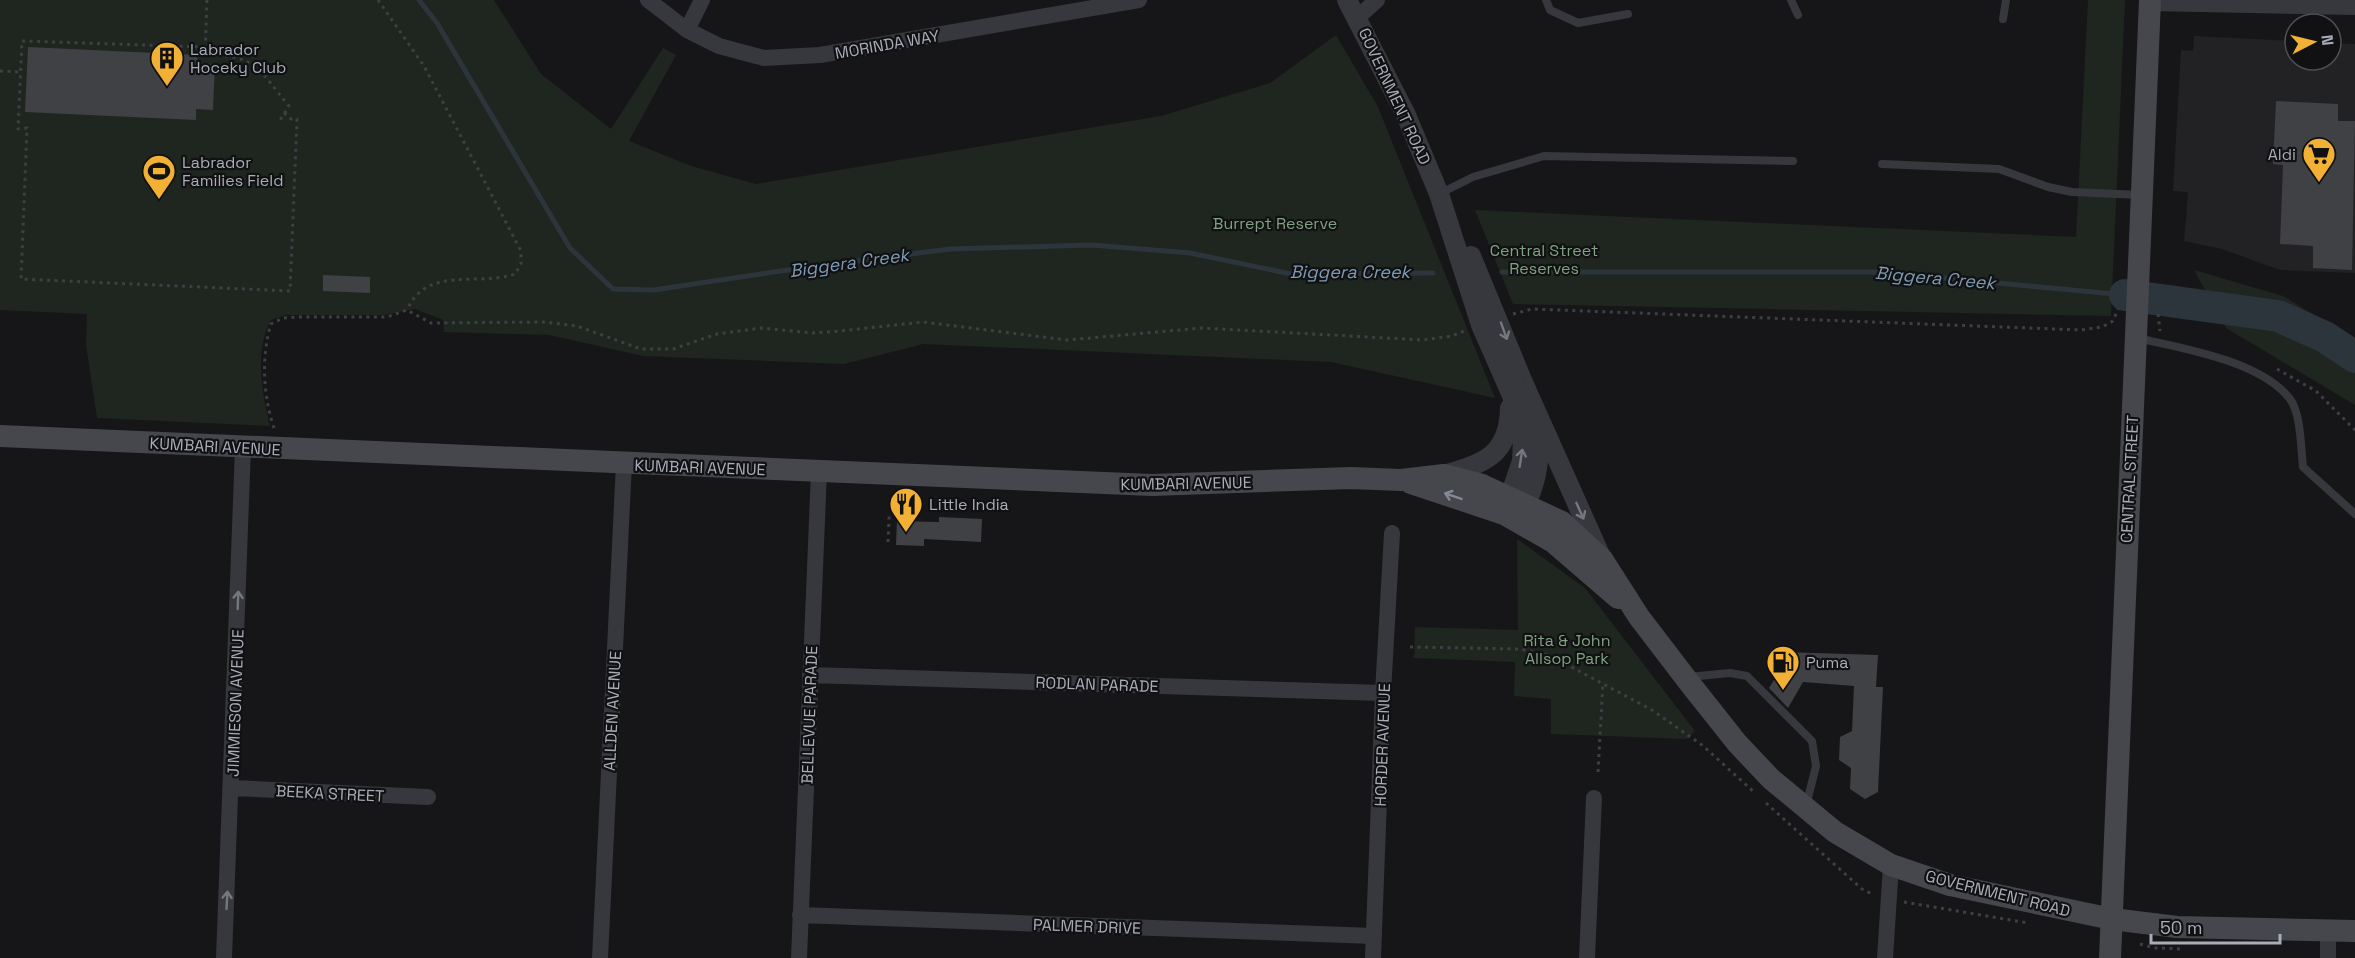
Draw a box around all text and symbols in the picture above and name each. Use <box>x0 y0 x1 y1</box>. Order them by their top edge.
north arrow <box>2283 12 2343 72</box>
street label: GOVERNMENT ROAD <box>1354 24 1435 168</box>
street label: MORINDA WAY <box>833 25 941 64</box>
text: N <box>2316 34 2338 47</box>
place label: Labrador Hoceky Club <box>190 39 286 78</box>
building icon: Labrador Hoceky Club <box>149 40 185 87</box>
supermarket icon: Aldi <box>2301 136 2337 183</box>
place label: Aldi <box>2268 144 2296 165</box>
place label: Labrador Families Field <box>182 152 284 191</box>
sports icon: Labrador Families Field <box>141 153 177 200</box>
park label: Burrept Reserve <box>1213 213 1337 234</box>
park label: Central Street Reserves <box>1490 240 1598 279</box>
water label: Biggera Creek <box>788 242 913 282</box>
water label: Biggera Creek <box>1290 260 1413 283</box>
water label: Biggera Creek <box>1874 261 1998 294</box>
one-way arrow <box>1499 322 1510 340</box>
street label: CENTRAL STREET <box>2116 414 2143 544</box>
street label: KUMBARI AVENUE <box>149 433 281 460</box>
one-way arrow <box>1516 449 1527 468</box>
street label: KUMBARI AVENUE <box>634 455 766 480</box>
street label: KUMBARI AVENUE <box>1120 472 1252 495</box>
restaurant icon: Little India <box>888 486 924 533</box>
one-way arrow <box>1444 489 1463 500</box>
place label: Little India <box>929 494 1009 515</box>
one-way arrow <box>1575 501 1586 519</box>
one-way arrow <box>233 590 244 610</box>
street label: JIMMIESON AVENUE <box>222 629 249 777</box>
park label: Rita & John Allsop Park <box>1523 630 1611 669</box>
fuel station icon: Puma <box>1765 644 1801 691</box>
street label: BELLEVUE PARADE <box>797 646 822 785</box>
street label: ALLDEN AVENUE <box>599 650 626 772</box>
place label: Puma <box>1806 652 1848 673</box>
street label: RODLAN PARADE <box>1035 672 1159 697</box>
street label: HORDER AVENUE <box>1370 683 1395 807</box>
street label: BEEKA STREET <box>275 780 385 807</box>
street label: GOVERNMENT ROAD <box>1923 865 2073 922</box>
one-way arrow <box>221 890 232 910</box>
scale bar <box>2151 907 2280 945</box>
street label: PALMER DRIVE <box>1033 914 1141 939</box>
text: 50 m <box>2160 916 2202 939</box>

